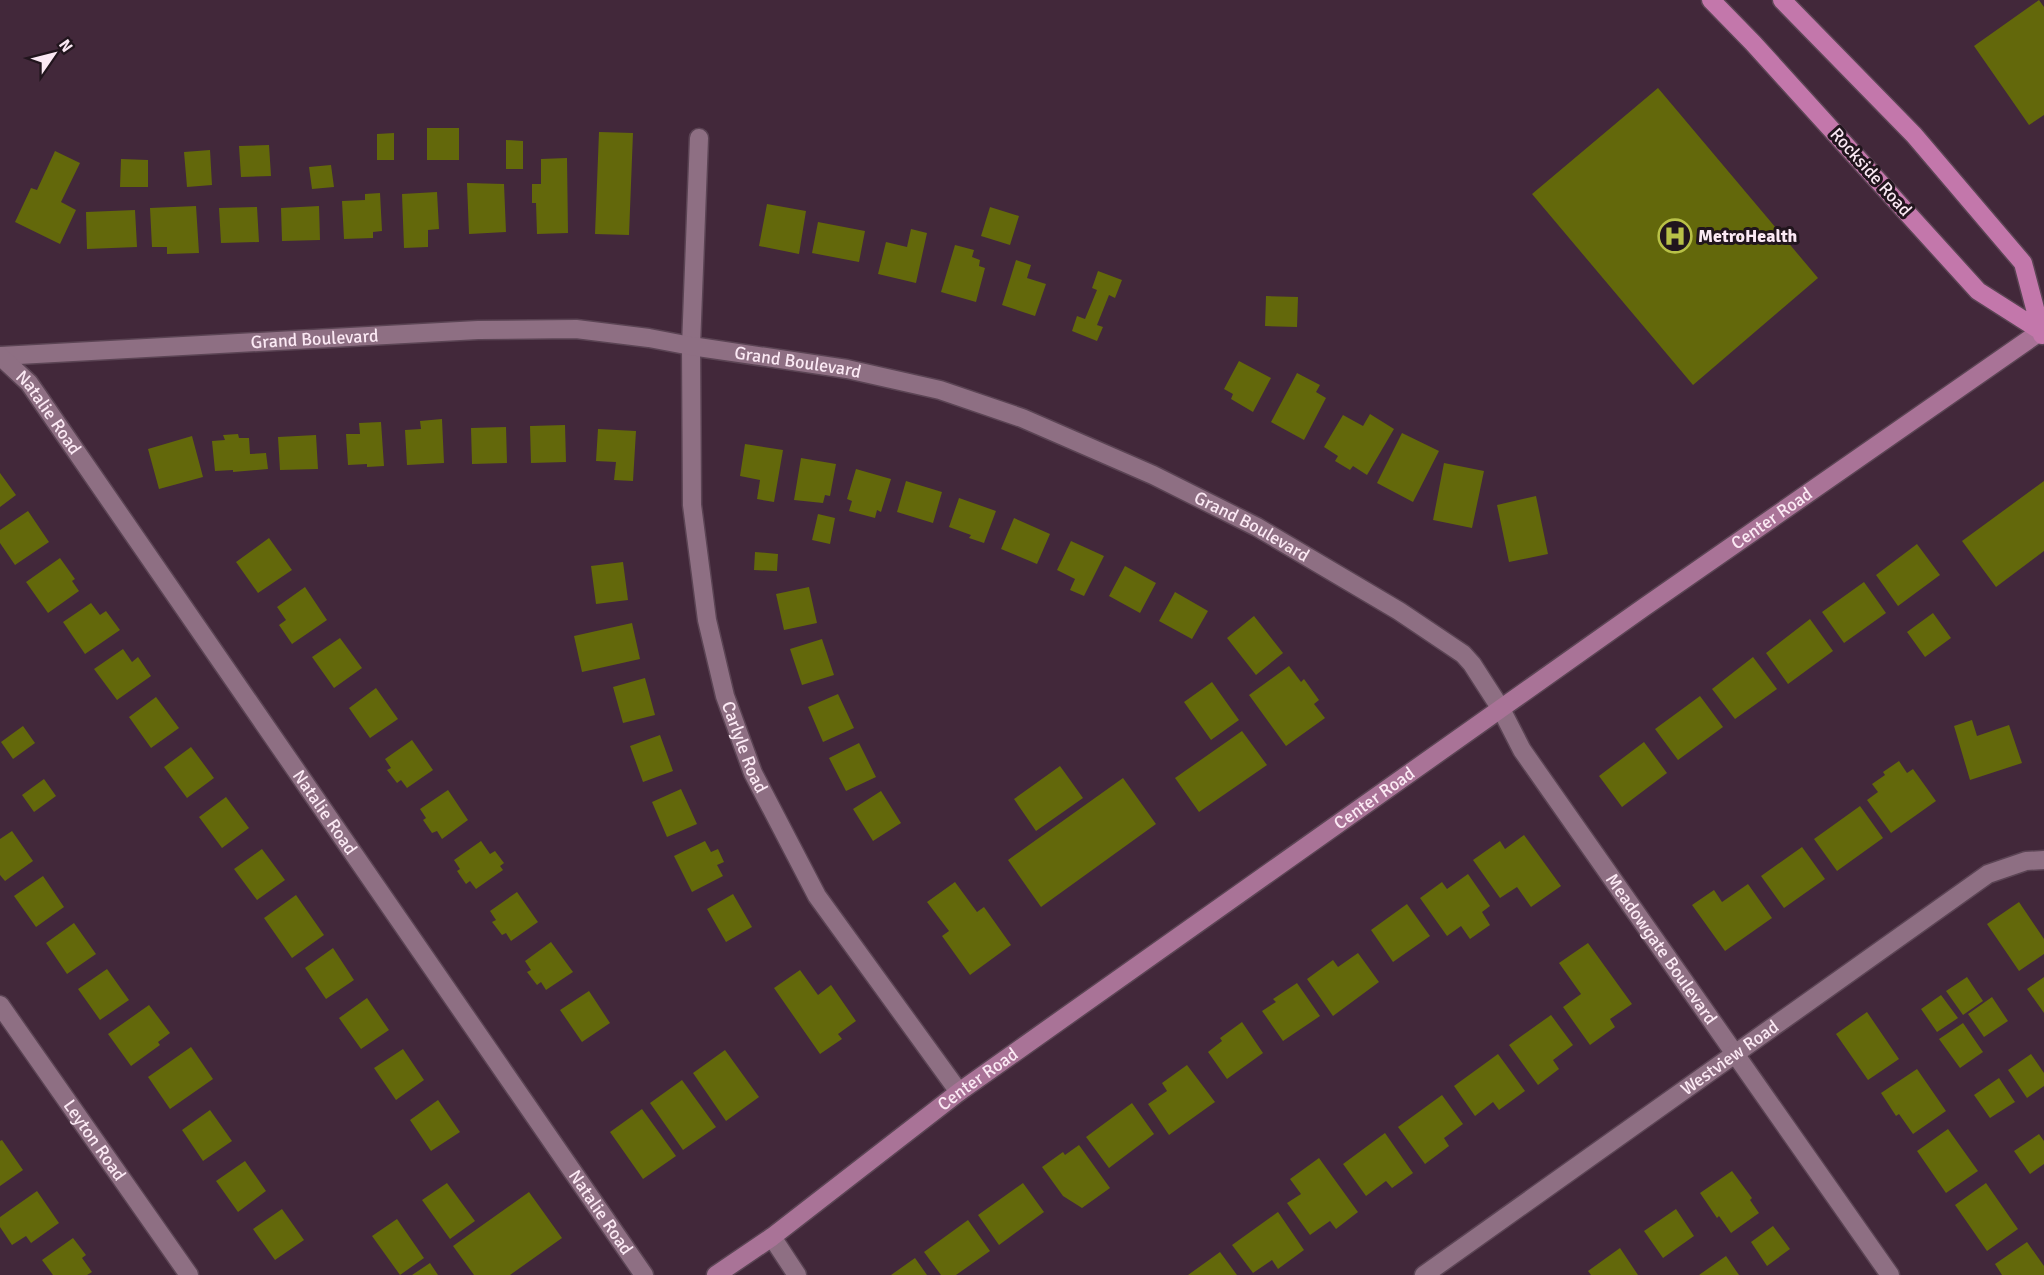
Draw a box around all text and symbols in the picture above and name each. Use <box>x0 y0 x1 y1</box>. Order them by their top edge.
north arrow <box>24 24 84 84</box>
text: N <box>54 36 77 56</box>
street label: Rockside Road <box>1826 123 1916 221</box>
hospital icon: MetroHealth <box>1657 218 1693 254</box>
place label: MetroHealth <box>1698 225 1798 247</box>
street label: Grand Boulevard <box>250 324 379 353</box>
street label: Grand Boulevard <box>733 342 863 383</box>
street label: Natalie Road <box>11 366 86 459</box>
street label: Center Road <box>1727 483 1817 554</box>
street label: Grand Boulevard <box>1191 486 1313 567</box>
street label: Carlyle Road <box>717 698 773 797</box>
street label: Center Road <box>1330 762 1419 834</box>
street label: Natalie Road <box>288 766 362 859</box>
street label: Meadowgate Boulevard <box>1601 869 1722 1029</box>
street label: Westview Road <box>1676 1015 1783 1100</box>
street label: Center Road <box>933 1043 1022 1116</box>
street label: Leyton Road <box>59 1095 131 1185</box>
street label: Natalie Road <box>564 1166 638 1259</box>

